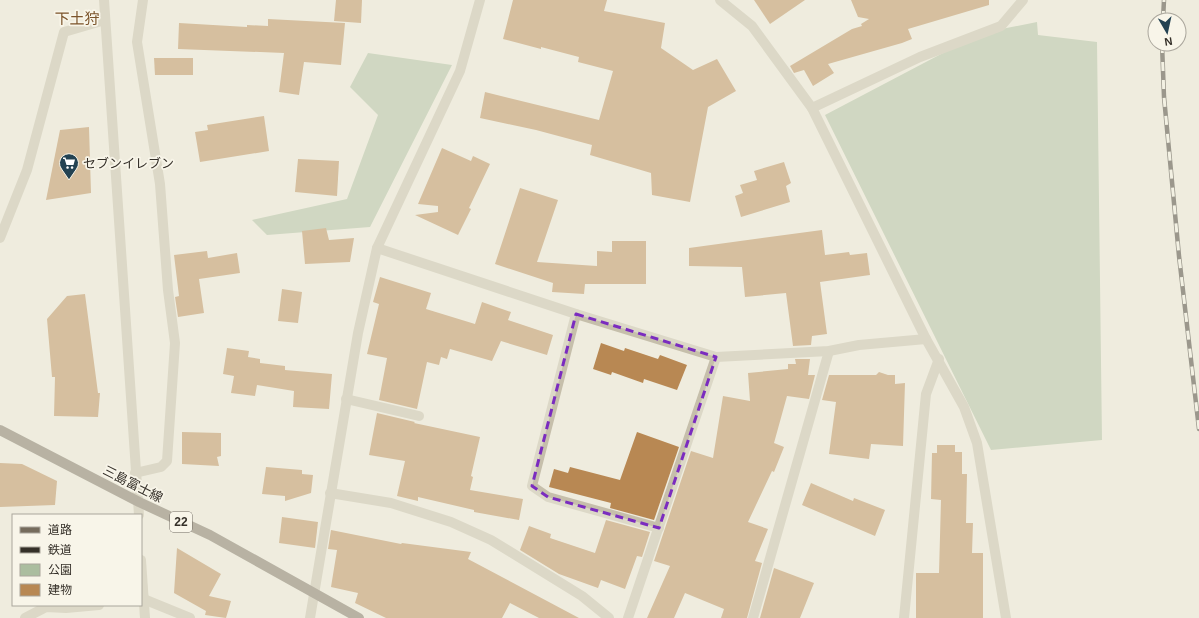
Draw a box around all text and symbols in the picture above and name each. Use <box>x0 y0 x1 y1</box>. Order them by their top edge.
district label: 下土狩 <box>54 10 100 27</box>
north arrow <box>1147 12 1187 52</box>
text: N <box>1164 35 1173 48</box>
supermarket icon: セブンイレブン <box>58 152 80 180</box>
place label: セブンイレブン <box>83 156 174 171</box>
street label: 三島富士線 <box>101 463 165 505</box>
road number: 22 <box>170 512 192 532</box>
legend <box>12 514 142 606</box>
text: 道路 <box>48 523 72 537</box>
text: 鉄道 <box>48 543 72 557</box>
text: 公園 <box>48 563 72 577</box>
text: 建物 <box>48 583 72 597</box>

